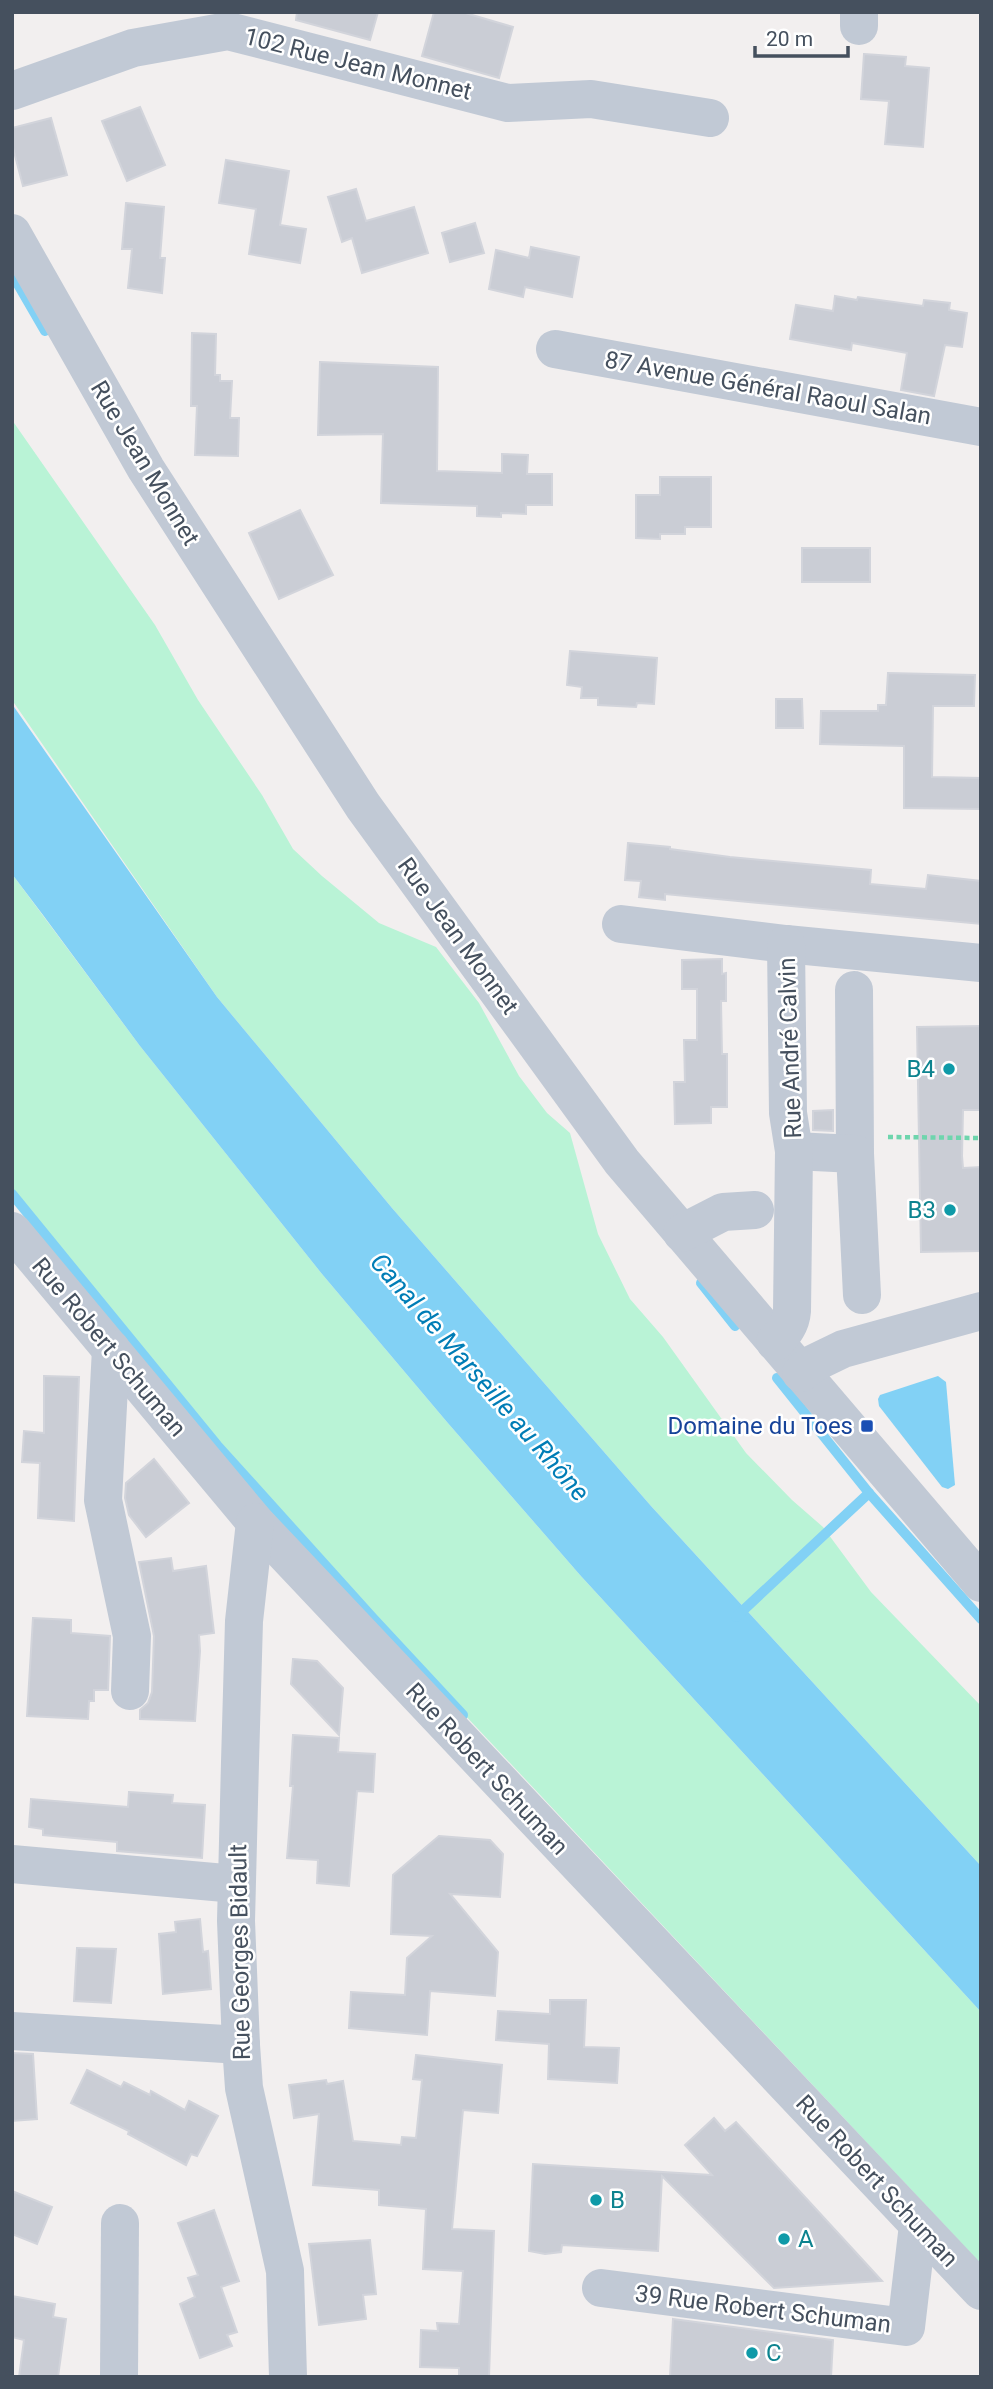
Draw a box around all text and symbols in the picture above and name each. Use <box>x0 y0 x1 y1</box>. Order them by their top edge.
scale bar <box>755 14 848 58</box>
street label: 102 Rue Jean Monnet <box>242 22 475 106</box>
text: 20 m <box>766 27 813 51</box>
street label: 87 Avenue Général Raoul Salan <box>603 345 933 431</box>
street label: Rue Jean Monnet <box>85 376 205 550</box>
street label: Rue Jean Monnet <box>392 852 524 1020</box>
street label: Rue André Calvin <box>773 957 807 1139</box>
place label: B4 <box>907 1055 935 1083</box>
marker: B4 <box>941 1061 957 1077</box>
place label: B3 <box>908 1196 936 1224</box>
marker: B3 <box>942 1202 958 1218</box>
water label: Canal de Marseille au Rhône <box>364 1247 596 1507</box>
street label: Rue Robert Schuman <box>26 1252 192 1442</box>
place label: Domaine du Toes <box>667 1412 853 1440</box>
marker: Domaine du Toes <box>859 1418 875 1434</box>
street label: Rue Robert Schuman <box>400 1677 574 1861</box>
street label: Rue Georges Bidault <box>224 1844 256 2060</box>
street label: Rue Robert Schuman <box>790 2089 964 2273</box>
place label: B <box>610 2186 625 2214</box>
marker: B <box>588 2192 604 2208</box>
place label: A <box>798 2225 814 2253</box>
marker: A <box>776 2231 792 2247</box>
street label: 39 Rue Robert Schuman <box>634 2279 892 2339</box>
place label: C <box>766 2339 782 2367</box>
marker: C <box>744 2345 760 2361</box>

